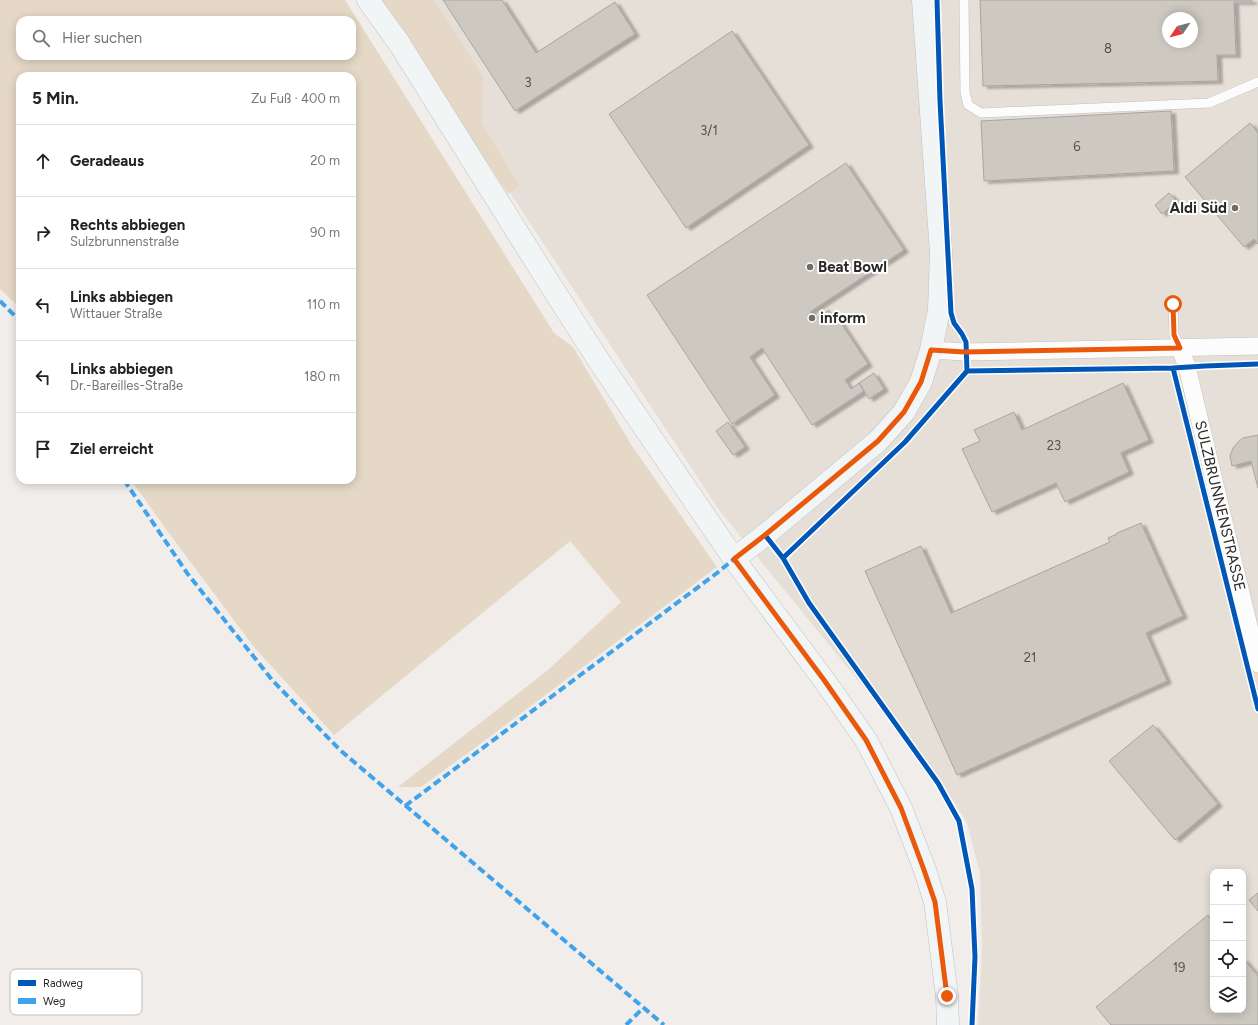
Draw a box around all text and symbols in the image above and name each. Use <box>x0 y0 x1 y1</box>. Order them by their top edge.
north arrow <box>1162 12 1198 48</box>
search box <box>16 16 356 60</box>
icon: search <box>30 27 52 49</box>
text: Hier suchen <box>62 29 142 47</box>
house number: 8 <box>1104 41 1112 56</box>
house number: 3 <box>524 75 532 90</box>
text: 5 Min. <box>32 88 79 108</box>
text: Zu Fuß · 400 m <box>251 91 340 106</box>
house number: 3/1 <box>700 123 718 138</box>
house number: 6 <box>1073 139 1081 154</box>
icon: ahead <box>32 150 54 172</box>
text: Geradeaus <box>70 152 144 170</box>
text: 20 m <box>310 153 340 168</box>
place label: Aldi Süd <box>1170 199 1227 217</box>
marker: Aldi Süd <box>1230 203 1240 213</box>
text: Rechts abbiegen <box>70 216 185 234</box>
icon: right <box>32 222 54 244</box>
text: 90 m <box>310 225 340 240</box>
text: Sulzbrunnenstraße <box>70 234 179 249</box>
place label: Beat Bowl <box>818 258 887 276</box>
marker: Beat Bowl <box>805 262 815 272</box>
text: Links abbiegen <box>70 288 173 306</box>
icon: left <box>32 294 54 316</box>
route start <box>1164 295 1182 313</box>
text: 110 m <box>307 297 340 312</box>
text: Wittauer Straße <box>70 306 162 321</box>
place label: inform <box>820 309 866 327</box>
marker: inform <box>807 313 817 323</box>
text: Links abbiegen <box>70 360 173 378</box>
icon: left <box>32 366 54 388</box>
text: 180 m <box>304 369 340 384</box>
text: Dr.-Bareilles-Straße <box>70 378 183 393</box>
street label: SULZBRUNNENSTRASSE <box>1191 419 1249 593</box>
icon: arrive <box>32 438 54 460</box>
house number: 23 <box>1047 438 1061 453</box>
text: Ziel erreicht <box>70 440 154 458</box>
house number: 21 <box>1024 650 1036 665</box>
map controls <box>1210 869 1246 1013</box>
button: + <box>1210 869 1246 905</box>
button: − <box>1210 905 1246 941</box>
button: locate <box>1210 941 1246 977</box>
house number: 19 <box>1173 960 1185 975</box>
legend <box>10 969 142 1015</box>
text: Radweg <box>43 977 83 990</box>
button: layers <box>1210 977 1246 1013</box>
route end <box>938 987 956 1005</box>
text: Weg <box>43 995 66 1008</box>

